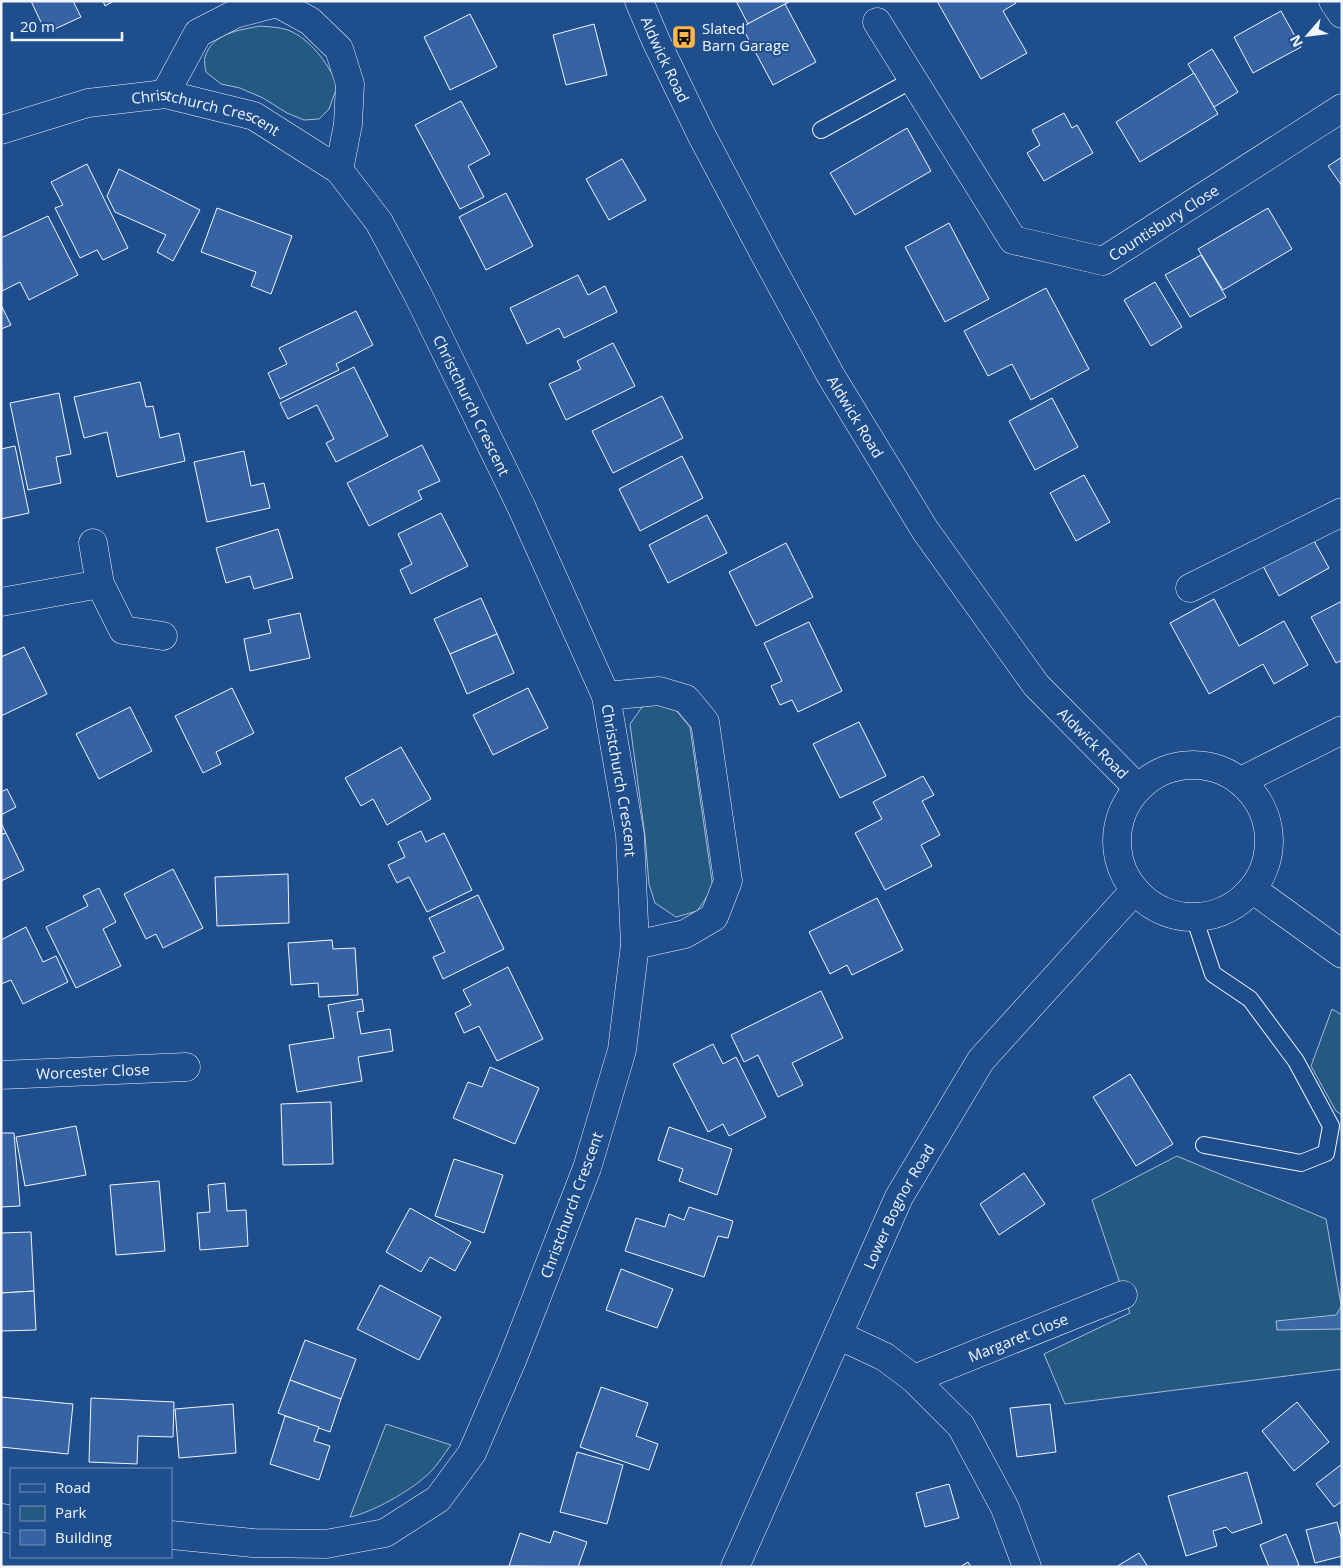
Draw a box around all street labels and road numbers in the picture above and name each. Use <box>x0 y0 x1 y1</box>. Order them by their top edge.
street label: Aldwick Road <box>637 13 694 106</box>
street label: Christchurch Crescent <box>130 84 284 140</box>
street label: Countisbury Close <box>1104 180 1222 265</box>
street label: Christchurch Crescent <box>429 331 515 479</box>
street label: Aldwick Road <box>823 372 888 461</box>
street label: Christchurch Crescent <box>598 703 641 857</box>
street label: Aldwick Road <box>1054 703 1133 783</box>
street label: Worcester Close <box>36 1059 150 1083</box>
street label: Christchurch Crescent <box>535 1129 607 1281</box>
street label: Lower Bognor Road <box>858 1140 939 1272</box>
street label: Margaret Close <box>965 1308 1071 1366</box>

